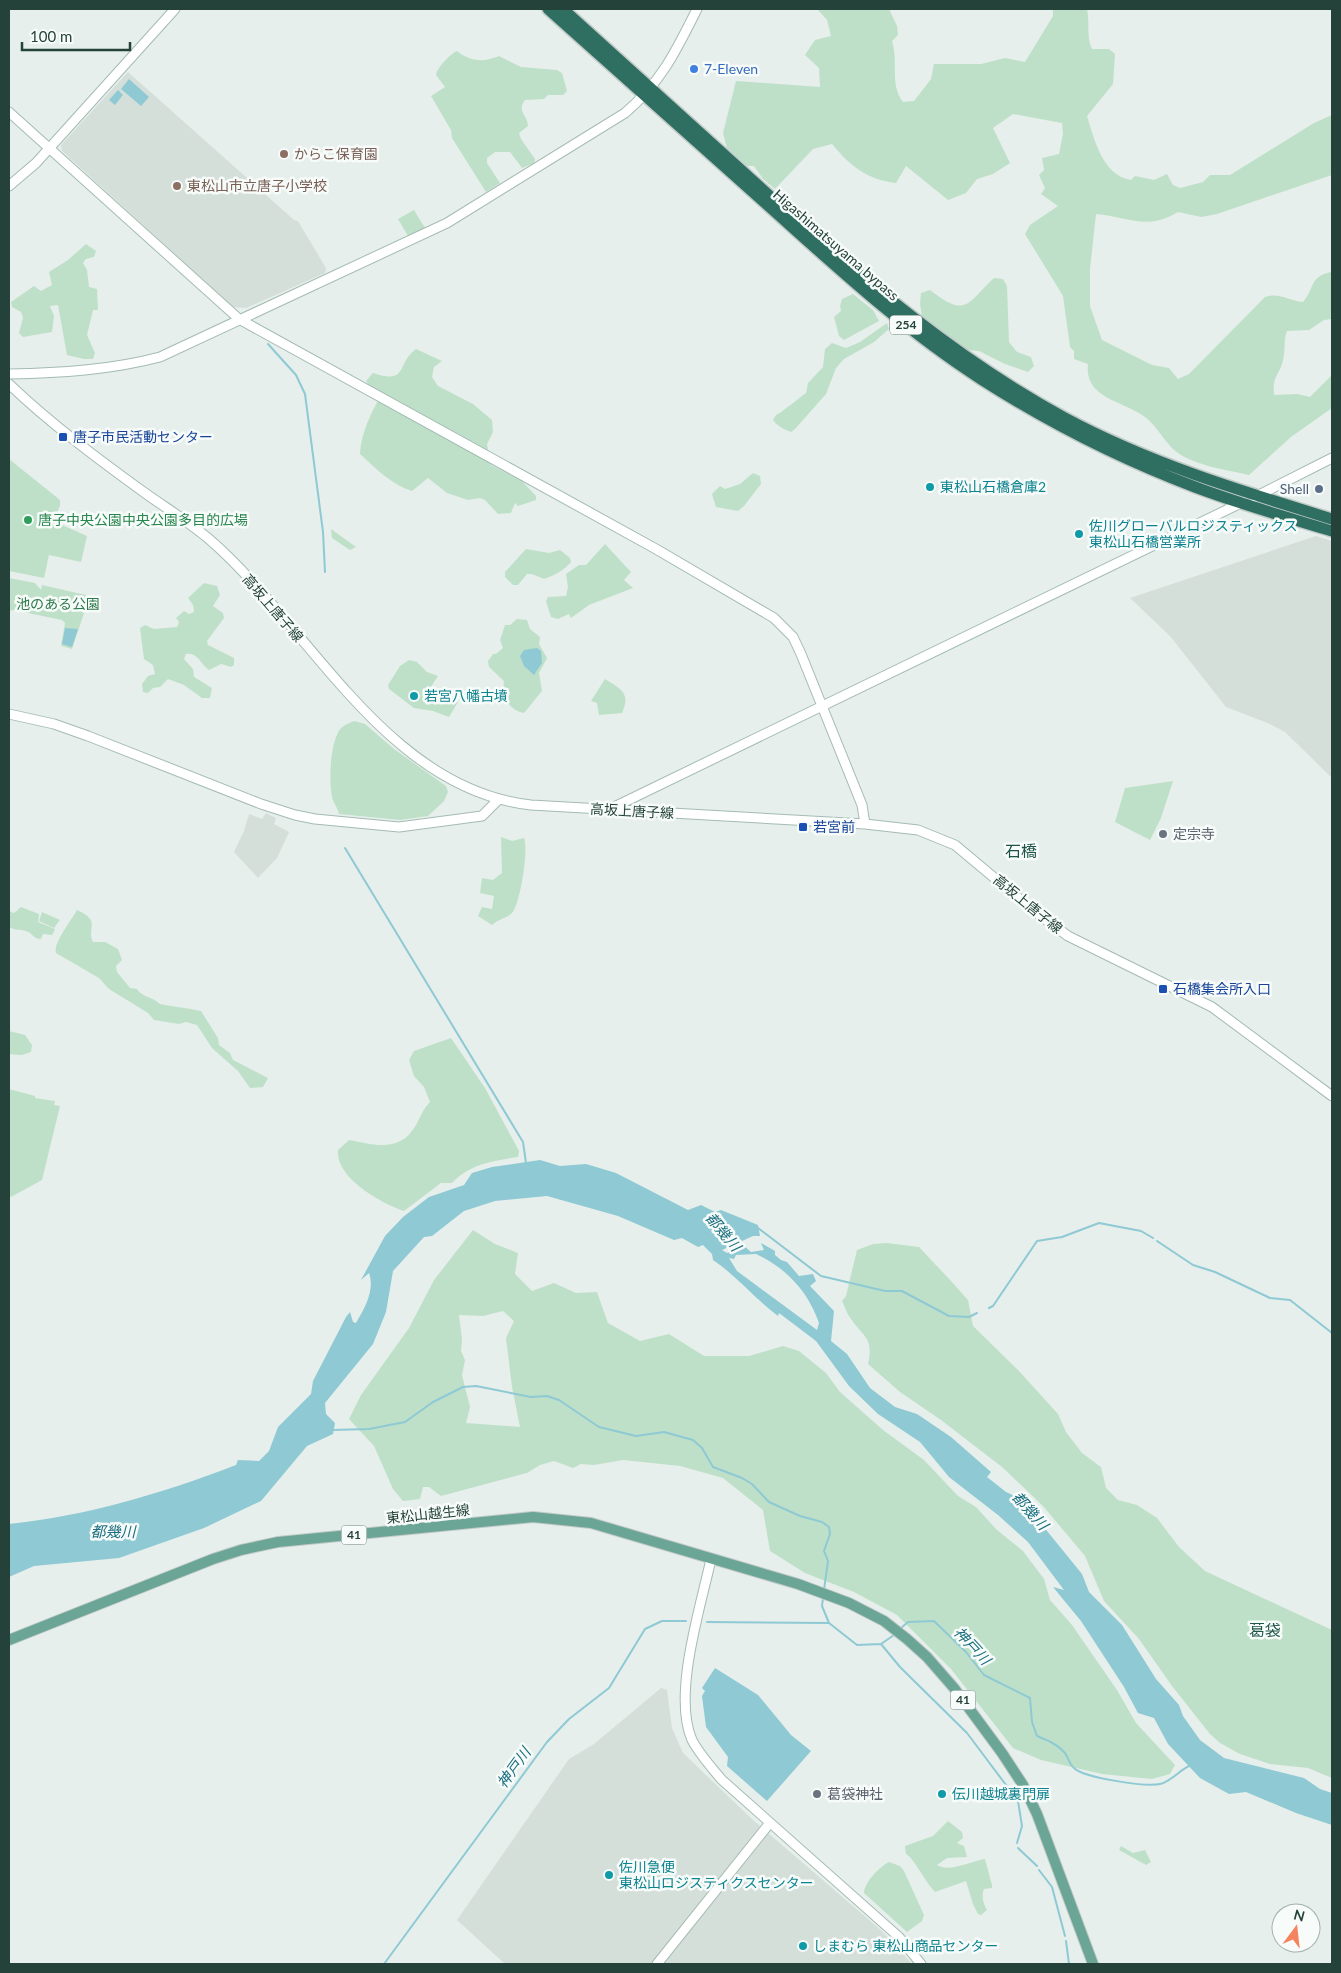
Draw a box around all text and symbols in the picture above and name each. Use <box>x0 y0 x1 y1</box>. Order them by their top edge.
scale bar <box>22 20 130 52</box>
text: 100 m <box>30 27 72 45</box>
place label: 7-Eleven <box>704 60 758 77</box>
marker: 7-Eleven <box>688 63 700 75</box>
place label: からこ保育園 <box>294 145 378 162</box>
marker: からこ保育園 <box>278 148 290 160</box>
place label: 東松山市立唐子小学校 <box>187 177 327 194</box>
marker: 東松山市立唐子小学校 <box>171 180 183 192</box>
street label: Higashimatsuyama bypass <box>770 186 903 304</box>
road number: 254 <box>890 316 922 334</box>
place label: 唐子市民活動センター <box>73 428 213 445</box>
marker: 唐子市民活動センター <box>57 431 69 443</box>
place label: 東松山石橋倉庫2 <box>940 478 1046 495</box>
place label: Shell <box>1280 480 1309 497</box>
marker: 東松山石橋倉庫2 <box>924 481 936 493</box>
marker: Shell <box>1313 483 1325 495</box>
place label: 唐子中央公園中央公園多目的広場 <box>38 511 248 528</box>
marker: 唐子中央公園中央公園多目的広場 <box>22 514 34 526</box>
place label: 佐川グローバルロジスティックス 東松山石橋営業所 <box>1089 517 1298 550</box>
marker: 佐川グローバルロジスティックス 東松山石橋営業所 <box>1073 528 1085 540</box>
street label: 高坂上唐子線 <box>239 570 307 645</box>
park label: 池のある公園 <box>16 595 100 612</box>
place label: 若宮八幡古墳 <box>424 687 508 704</box>
marker: 若宮八幡古墳 <box>408 690 420 702</box>
street label: 高坂上唐子線 <box>590 800 674 821</box>
place label: 若宮前 <box>813 818 855 835</box>
marker: 若宮前 <box>797 821 809 833</box>
place label: 定宗寺 <box>1173 825 1215 842</box>
marker: 定宗寺 <box>1157 828 1169 840</box>
district label: 石橋 <box>1005 841 1037 860</box>
street label: 高坂上唐子線 <box>990 871 1066 937</box>
place label: 石橋集会所入口 <box>1173 980 1271 997</box>
marker: 石橋集会所入口 <box>1157 983 1169 995</box>
water label: 都幾川 <box>702 1208 746 1256</box>
water label: 都幾川 <box>1009 1488 1054 1535</box>
street label: 東松山越生線 <box>385 1501 471 1526</box>
water label: 都幾川 <box>90 1522 137 1540</box>
road number: 41 <box>342 1526 366 1544</box>
district label: 葛袋 <box>1249 1620 1281 1639</box>
water label: 神戸川 <box>951 1623 996 1669</box>
road number: 41 <box>950 1690 976 1710</box>
water label: 神戸川 <box>493 1742 535 1791</box>
place label: 葛袋神社 <box>827 1785 883 1802</box>
place label: 伝川越城裏門扉 <box>952 1785 1050 1802</box>
marker: 葛袋神社 <box>811 1788 823 1800</box>
marker: 伝川越城裏門扉 <box>936 1788 948 1800</box>
place label: 佐川急便 東松山ロジスティクスセンター <box>619 1858 814 1891</box>
marker: 佐川急便 東松山ロジスティクスセンター <box>603 1869 615 1881</box>
north arrow <box>1271 1903 1321 1953</box>
text: N <box>1292 1905 1307 1925</box>
place label: しまむら 東松山商品センター <box>813 1937 999 1954</box>
marker: しまむら 東松山商品センター <box>797 1940 809 1952</box>

